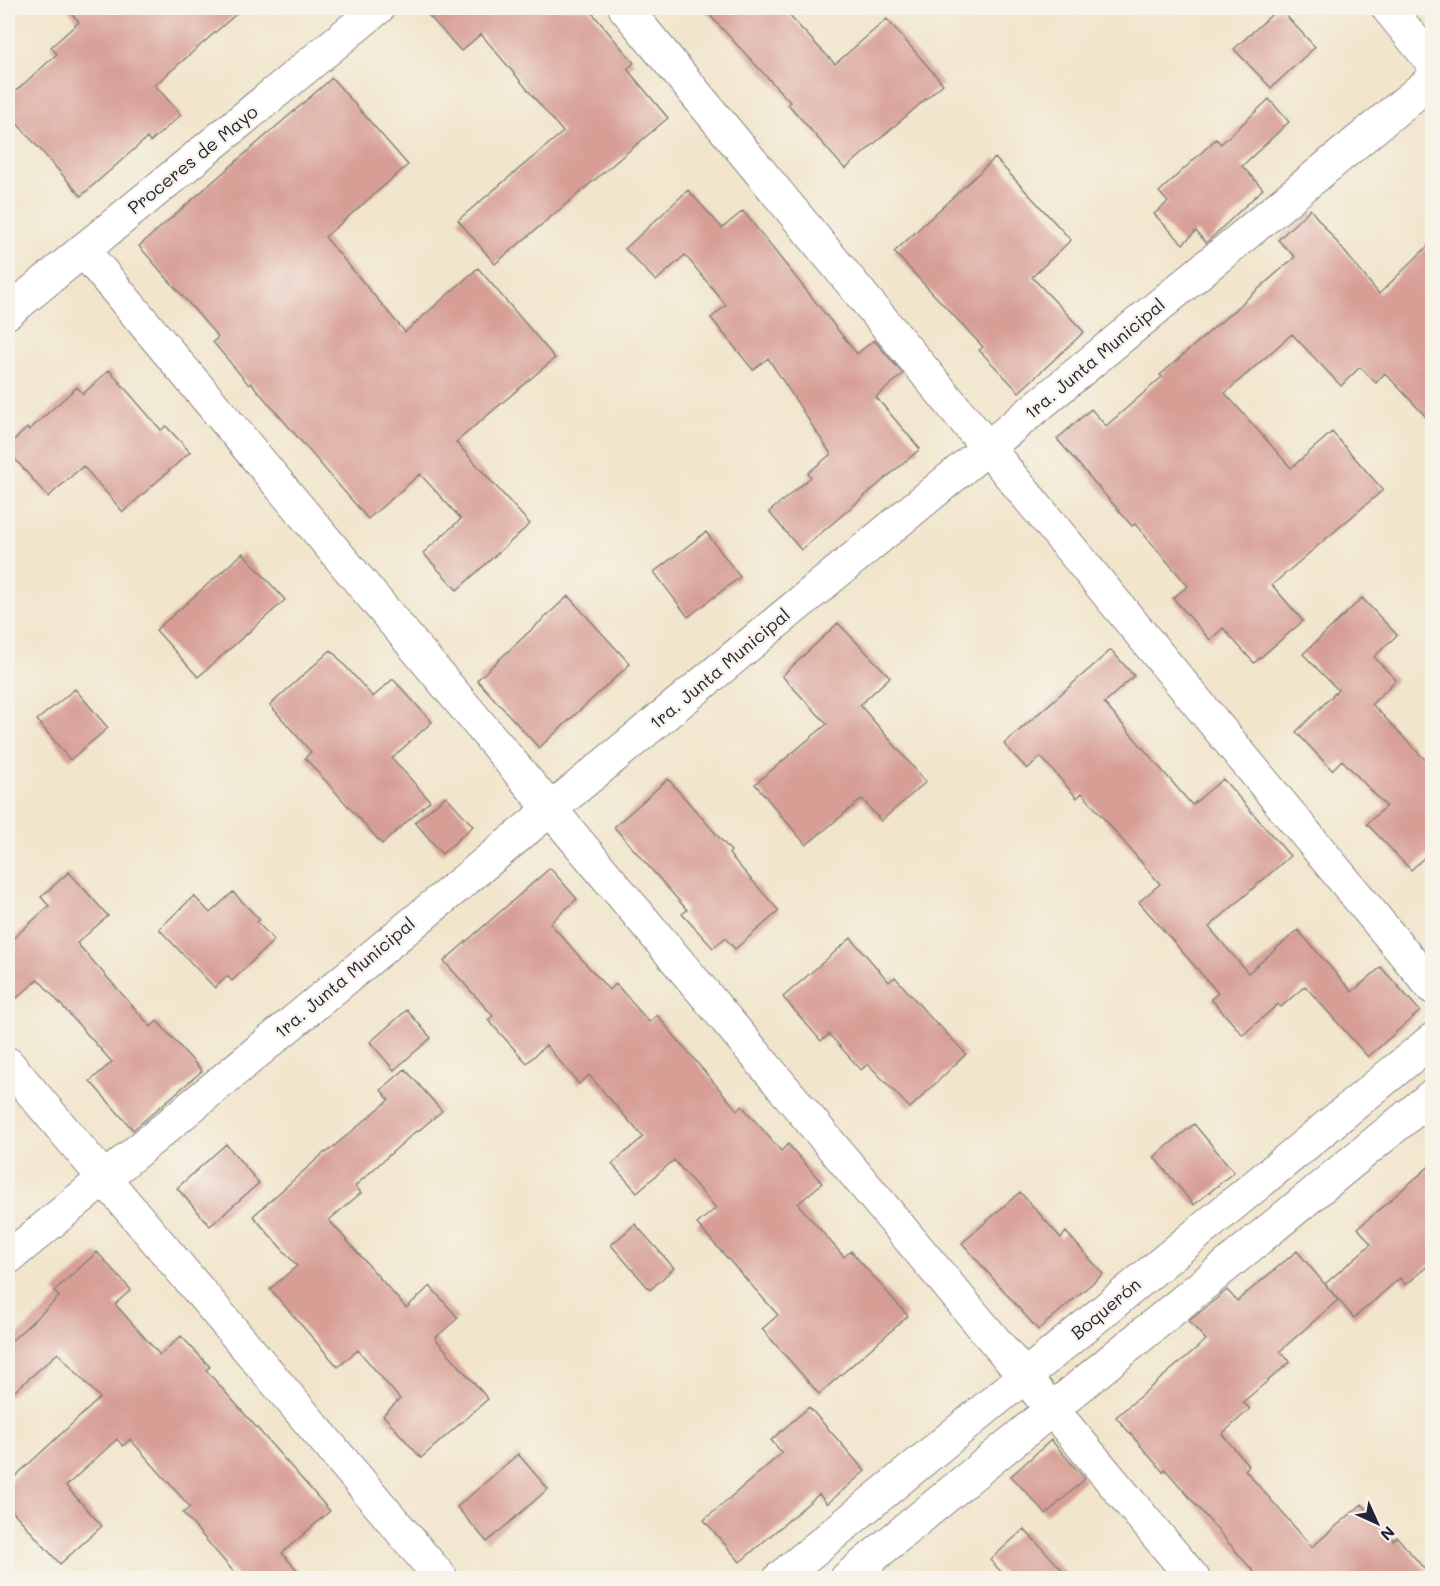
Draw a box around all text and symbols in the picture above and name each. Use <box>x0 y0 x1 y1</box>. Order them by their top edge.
street label: Proceres de Mayo <box>122 99 263 219</box>
street label: 1ra. Junta Municipal <box>1019 292 1170 424</box>
street label: 1ra. Junta Municipal <box>644 602 795 734</box>
street label: 1ra. Junta Municipal <box>269 911 420 1043</box>
street label: Boquerón <box>1065 1272 1145 1344</box>
north arrow <box>1347 1493 1407 1553</box>
text: N <box>1376 1522 1400 1546</box>

